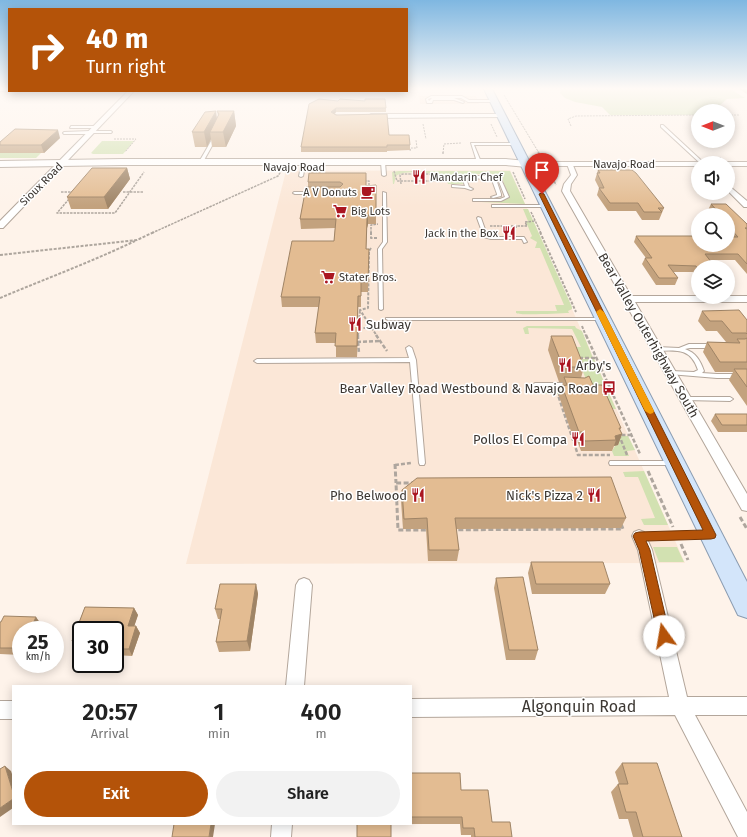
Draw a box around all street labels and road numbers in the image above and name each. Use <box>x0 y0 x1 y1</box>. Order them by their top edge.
street label: Navajo Road <box>593 158 655 171</box>
street label: Sioux Road <box>17 160 66 209</box>
street label: Navajo Road <box>263 161 325 174</box>
street label: Bear Valley Outerhighway South <box>595 250 702 420</box>
street label: Algonquin Road <box>522 697 636 716</box>

